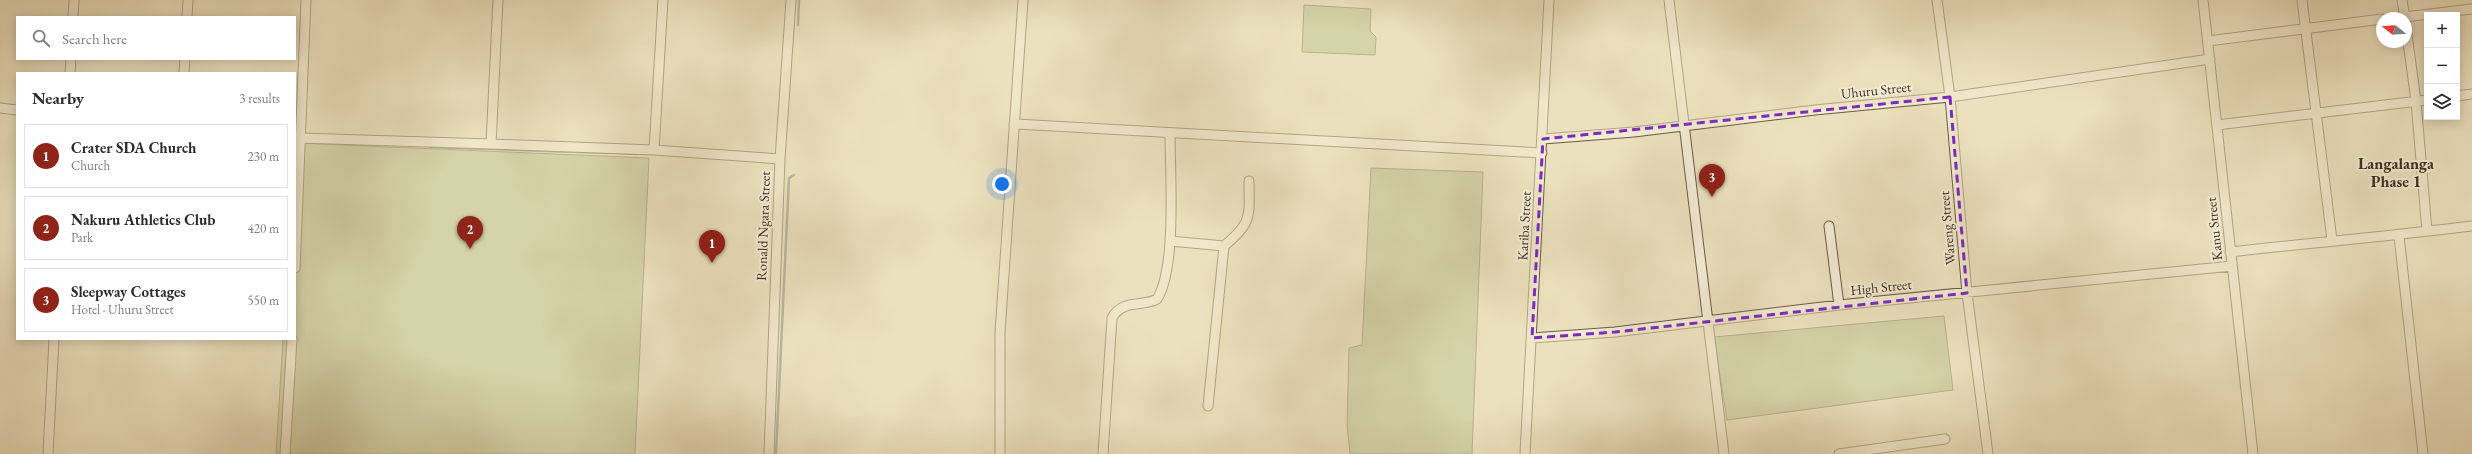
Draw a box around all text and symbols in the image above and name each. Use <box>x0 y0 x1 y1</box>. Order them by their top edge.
north arrow <box>2376 12 2412 48</box>
map controls <box>2424 12 2460 120</box>
button: + <box>2424 12 2460 48</box>
search box <box>16 16 296 60</box>
icon: search <box>30 27 52 49</box>
text: Search here <box>62 29 127 48</box>
button: − <box>2424 48 2460 84</box>
street label: Uhuru Street <box>1840 77 1913 103</box>
button: layers <box>2424 84 2460 120</box>
text: Nearby <box>32 87 84 109</box>
text: 3 results <box>239 90 280 107</box>
text: Crater SDA Church <box>71 138 196 157</box>
text: 1 <box>43 148 49 165</box>
text: 230 m <box>248 148 279 165</box>
district label: Langalanga Phase 1 <box>2358 153 2435 192</box>
text: Church <box>71 157 110 174</box>
pin: 3 <box>1699 164 1725 197</box>
street label: Ronald Ngara Street <box>752 170 774 281</box>
your location <box>992 174 1012 194</box>
street label: Kariba Street <box>1513 190 1535 261</box>
street label: Wareng Street <box>1935 190 1959 266</box>
street label: Kanu Street <box>2202 196 2226 261</box>
text: Nakuru Athletics Club <box>71 210 215 229</box>
pin: 2 <box>457 216 483 249</box>
text: 2 <box>43 220 49 237</box>
text: 420 m <box>248 220 279 237</box>
text: Park <box>71 229 93 246</box>
pin: 1 <box>699 230 725 263</box>
street label: High Street <box>1849 275 1913 299</box>
text: Sleepway Cottages <box>71 282 186 301</box>
text: 3 <box>43 292 49 309</box>
text: 550 m <box>248 292 279 309</box>
text: Hotel · Uhuru Street <box>71 301 174 318</box>

